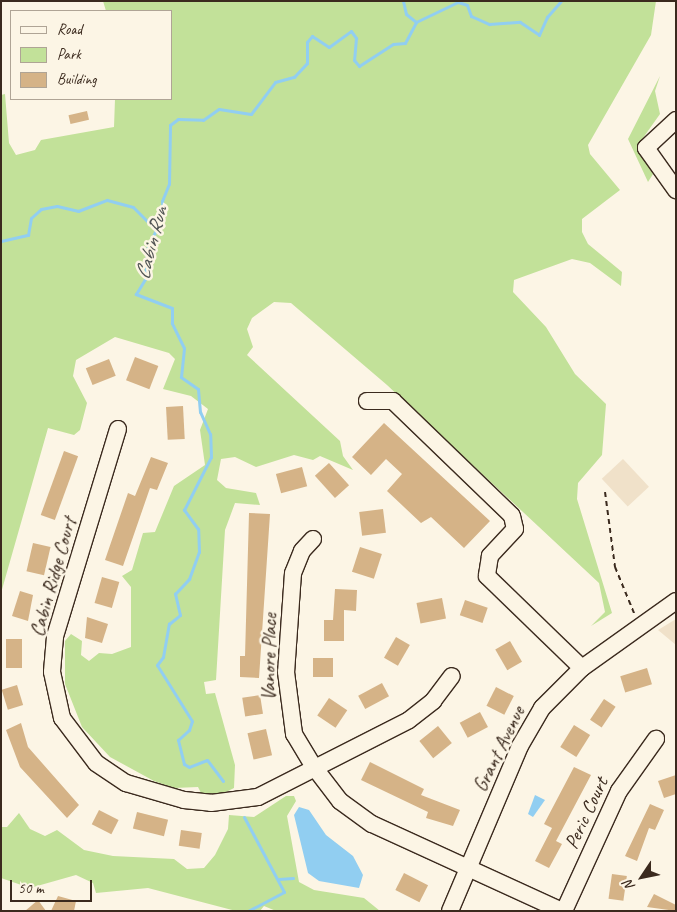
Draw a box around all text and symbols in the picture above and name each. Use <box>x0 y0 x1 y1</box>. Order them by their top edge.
legend <box>10 10 172 100</box>
text: Road <box>57 20 82 39</box>
text: Park <box>57 45 81 64</box>
text: Building <box>57 70 96 89</box>
water label: Cabin Run <box>129 204 173 282</box>
street label: Cabin Ridge Court <box>25 515 81 639</box>
street label: Vanore Place <box>256 613 282 701</box>
street label: Grant Avenue <box>468 702 530 796</box>
street label: Peric Court <box>559 774 613 852</box>
north arrow <box>617 852 667 902</box>
scale bar <box>12 870 95 902</box>
text: N <box>620 877 639 894</box>
text: 50 m <box>18 879 44 898</box>

